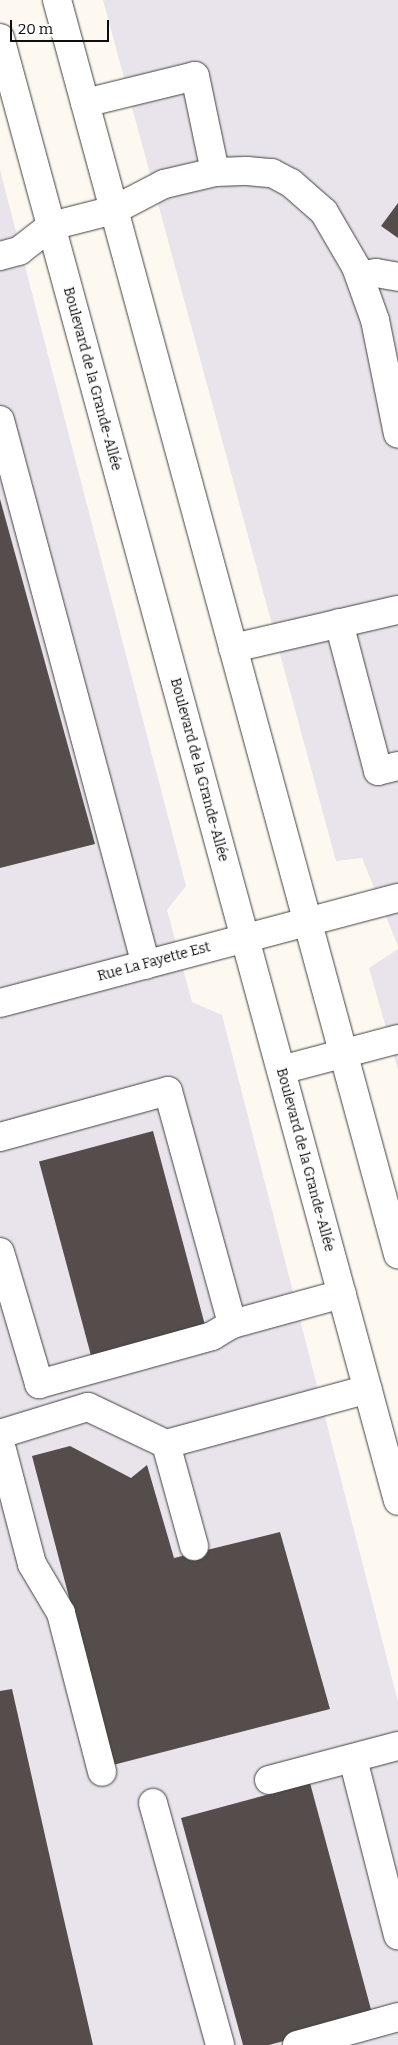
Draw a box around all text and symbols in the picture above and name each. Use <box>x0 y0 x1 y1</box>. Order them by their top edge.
scale bar <box>12 10 111 42</box>
text: 20 m <box>18 20 53 38</box>
street label: Boulevard de la Grande-Allée <box>59 285 125 473</box>
street label: Boulevard de la Grande-Allée <box>166 676 232 864</box>
street label: Rue La Fayette Est <box>96 939 212 985</box>
street label: Boulevard de la Grande-Allée <box>272 1066 338 1254</box>

